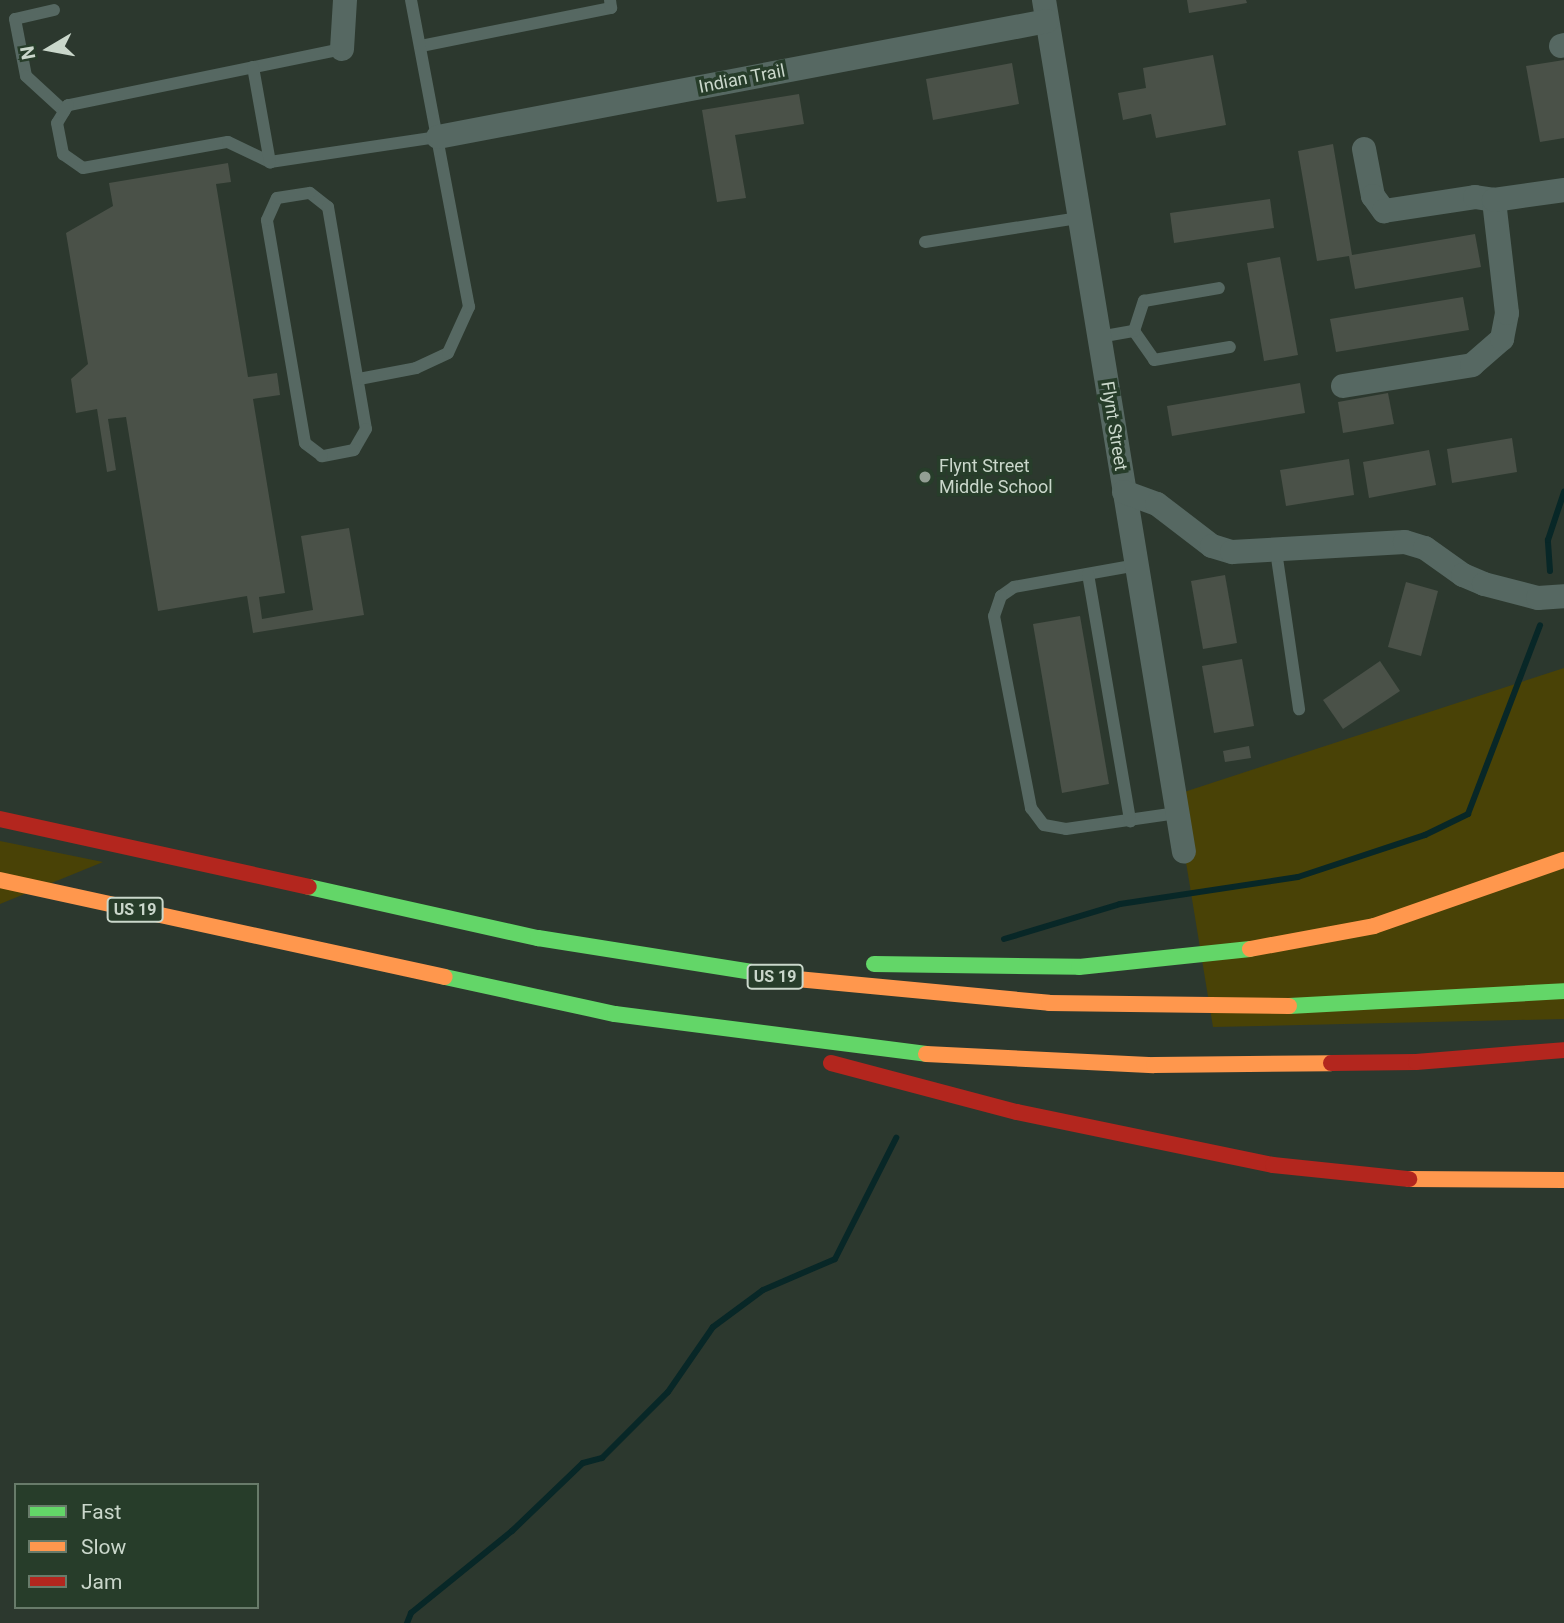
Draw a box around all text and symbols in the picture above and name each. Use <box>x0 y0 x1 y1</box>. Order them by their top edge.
north arrow <box>14 14 84 84</box>
text: N <box>15 44 40 61</box>
street label: Indian Trail <box>697 60 787 98</box>
street label: Flynt Street <box>1096 380 1132 472</box>
place label: Flynt Street Middle School <box>939 456 1053 498</box>
marker: Flynt Street Middle School <box>917 469 933 485</box>
road number: US 19 <box>105 898 165 922</box>
road number: US 19 <box>745 965 805 990</box>
legend <box>14 1483 259 1609</box>
text: Fast <box>81 1500 121 1524</box>
text: Slow <box>81 1535 126 1559</box>
text: Jam <box>81 1570 122 1594</box>

